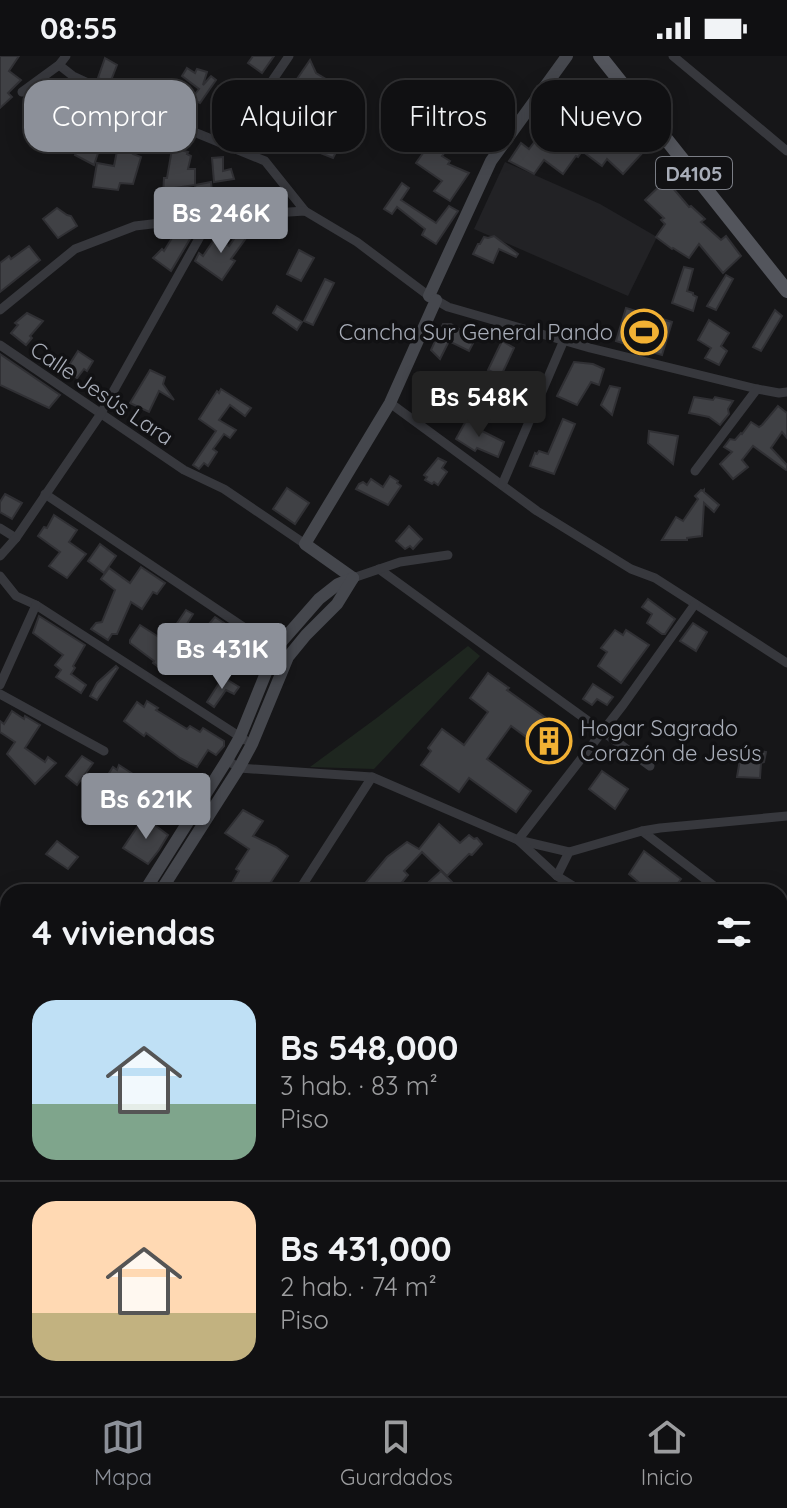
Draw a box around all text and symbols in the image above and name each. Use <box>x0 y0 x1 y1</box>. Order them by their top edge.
text: 08:55 <box>40 9 118 47</box>
chip: Comprar <box>24 80 196 152</box>
chip: Alquilar <box>212 80 365 152</box>
chip: Filtros <box>381 80 515 152</box>
chip: Nuevo <box>531 80 671 152</box>
road number: D4105 <box>656 157 732 189</box>
pin: Bs 246K <box>147 187 295 255</box>
text: Bs 246K <box>172 196 270 229</box>
sports icon: Cancha Sur General Pando <box>620 308 668 356</box>
place label: Cancha Sur General Pando <box>339 318 613 346</box>
street label: Calle Jesús Lara <box>25 335 179 451</box>
pin: Bs 548K <box>405 371 553 439</box>
text: Bs 548K <box>430 380 528 413</box>
pin: Bs 431K <box>148 623 296 691</box>
text: Bs 431K <box>175 632 269 665</box>
place label: Hogar Sagrado Corazón de Jesús <box>580 714 762 767</box>
building icon: Hogar Sagrado Corazón de Jesús <box>525 717 573 765</box>
pin: Bs 621K <box>72 773 220 841</box>
text: Bs 621K <box>99 782 193 815</box>
icon: filters <box>712 910 756 954</box>
text: 4 viviendas <box>32 911 215 954</box>
text: Bs 548,000 <box>280 1026 458 1069</box>
icon: home <box>96 1032 192 1128</box>
text: 3 hab. · 83 m² <box>280 1069 438 1102</box>
text: Piso <box>280 1102 329 1135</box>
text: Bs 431,000 <box>280 1227 452 1270</box>
icon: home <box>96 1233 192 1329</box>
text: 2 hab. · 74 m² <box>280 1270 437 1303</box>
text: Piso <box>280 1303 329 1336</box>
tab: Mapa <box>94 1415 152 1491</box>
tab: Guardados <box>340 1415 453 1491</box>
tab: Inicio <box>641 1415 693 1491</box>

